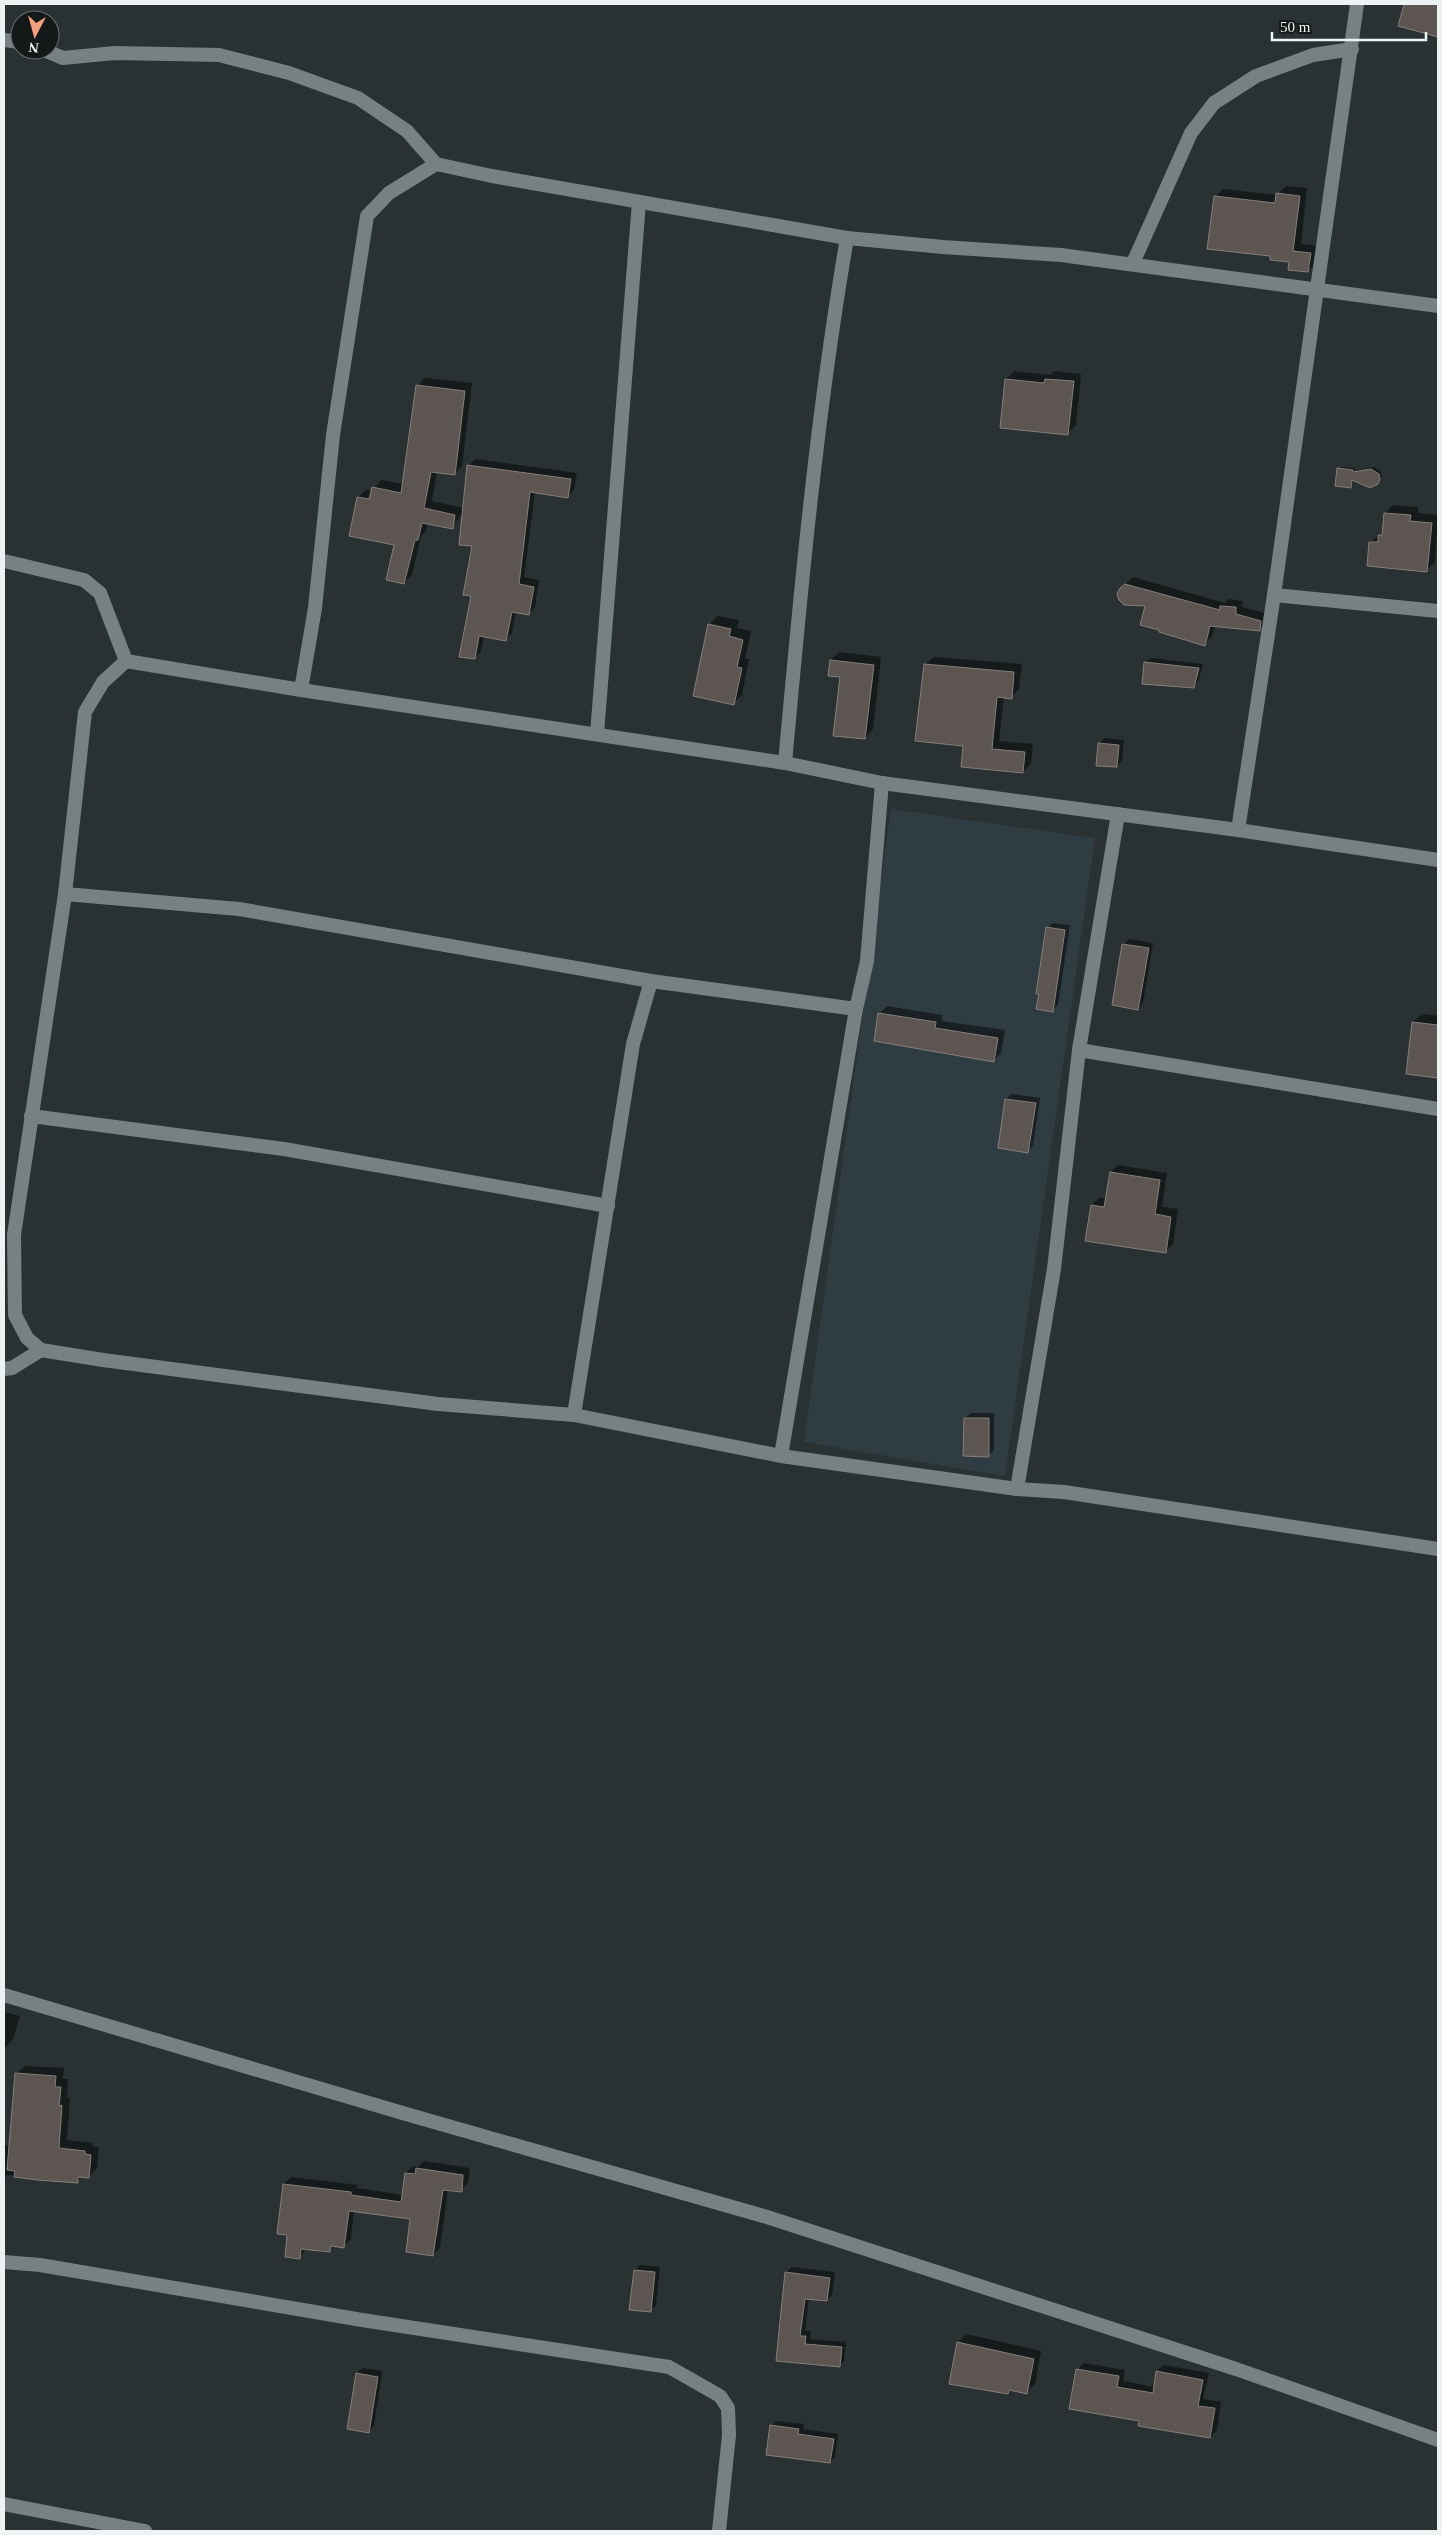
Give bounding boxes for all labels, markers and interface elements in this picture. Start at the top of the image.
north arrow [10,10,60,60]
scale bar [1272,10,1426,42]
text: 50 m [1280,19,1311,35]
text: N [28,39,40,55]

